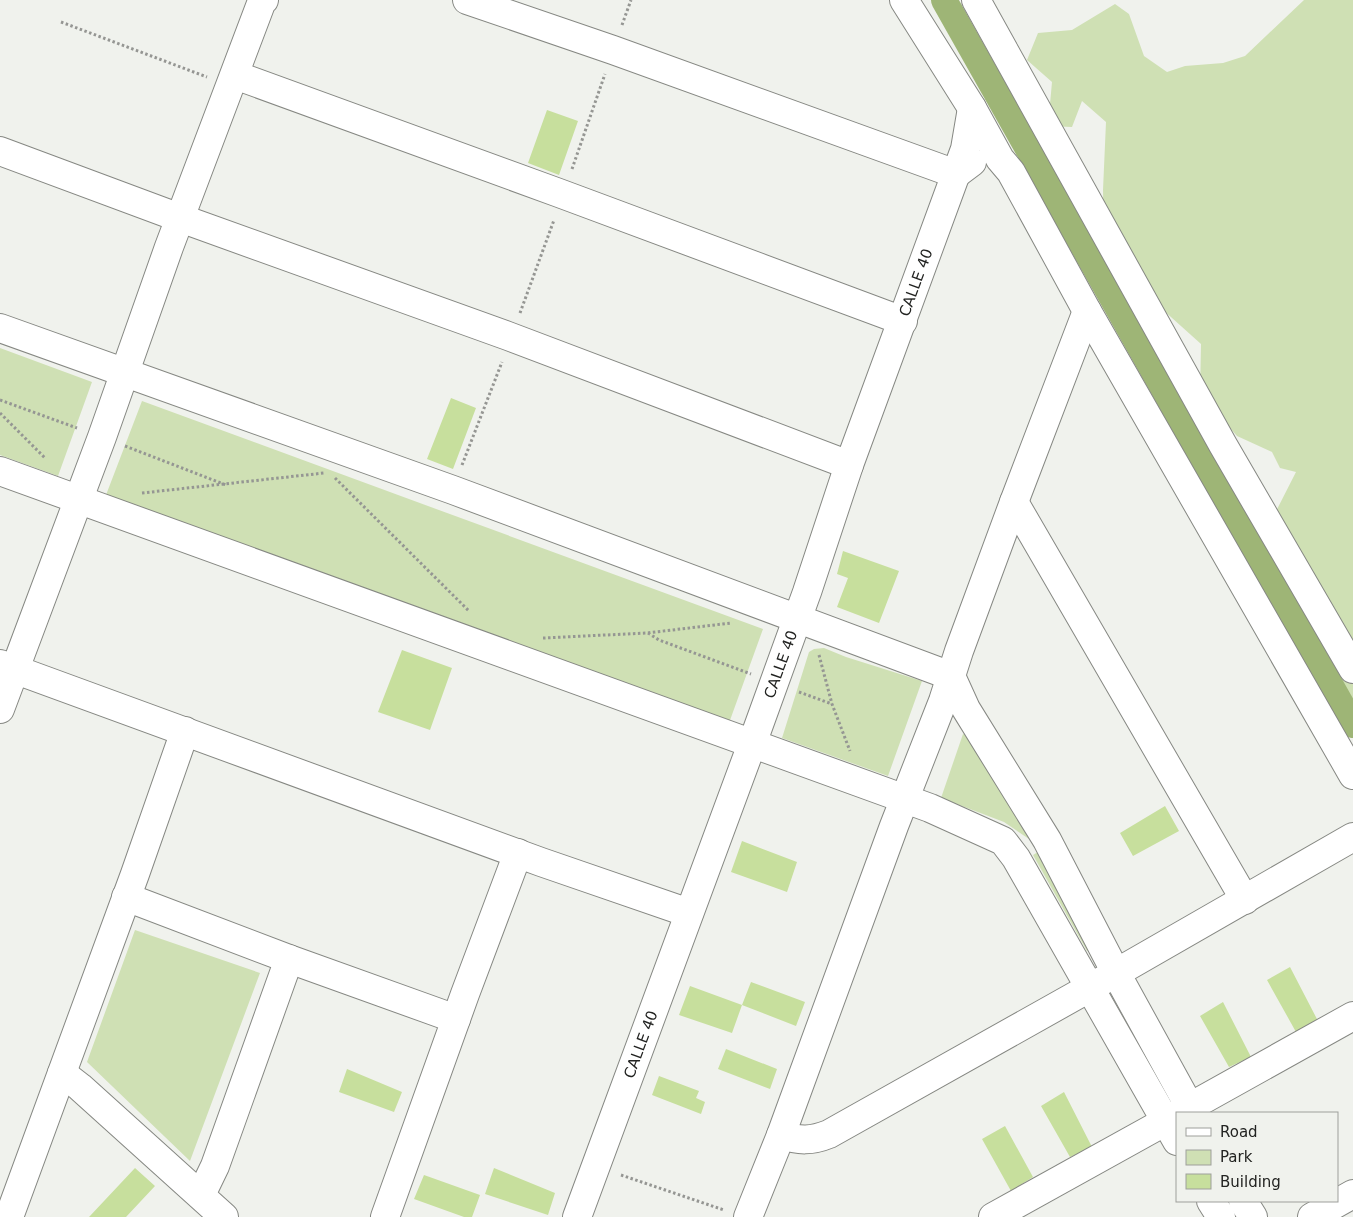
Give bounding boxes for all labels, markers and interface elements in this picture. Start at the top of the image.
street label: CALLE 40 [895,246,937,319]
street label: CALLE 40 [760,628,801,701]
street label: CALLE 40 [620,1008,662,1081]
legend [1176,1112,1338,1202]
text: Road [1220,1123,1258,1141]
text: Park [1220,1148,1253,1166]
text: Building [1220,1173,1281,1191]

